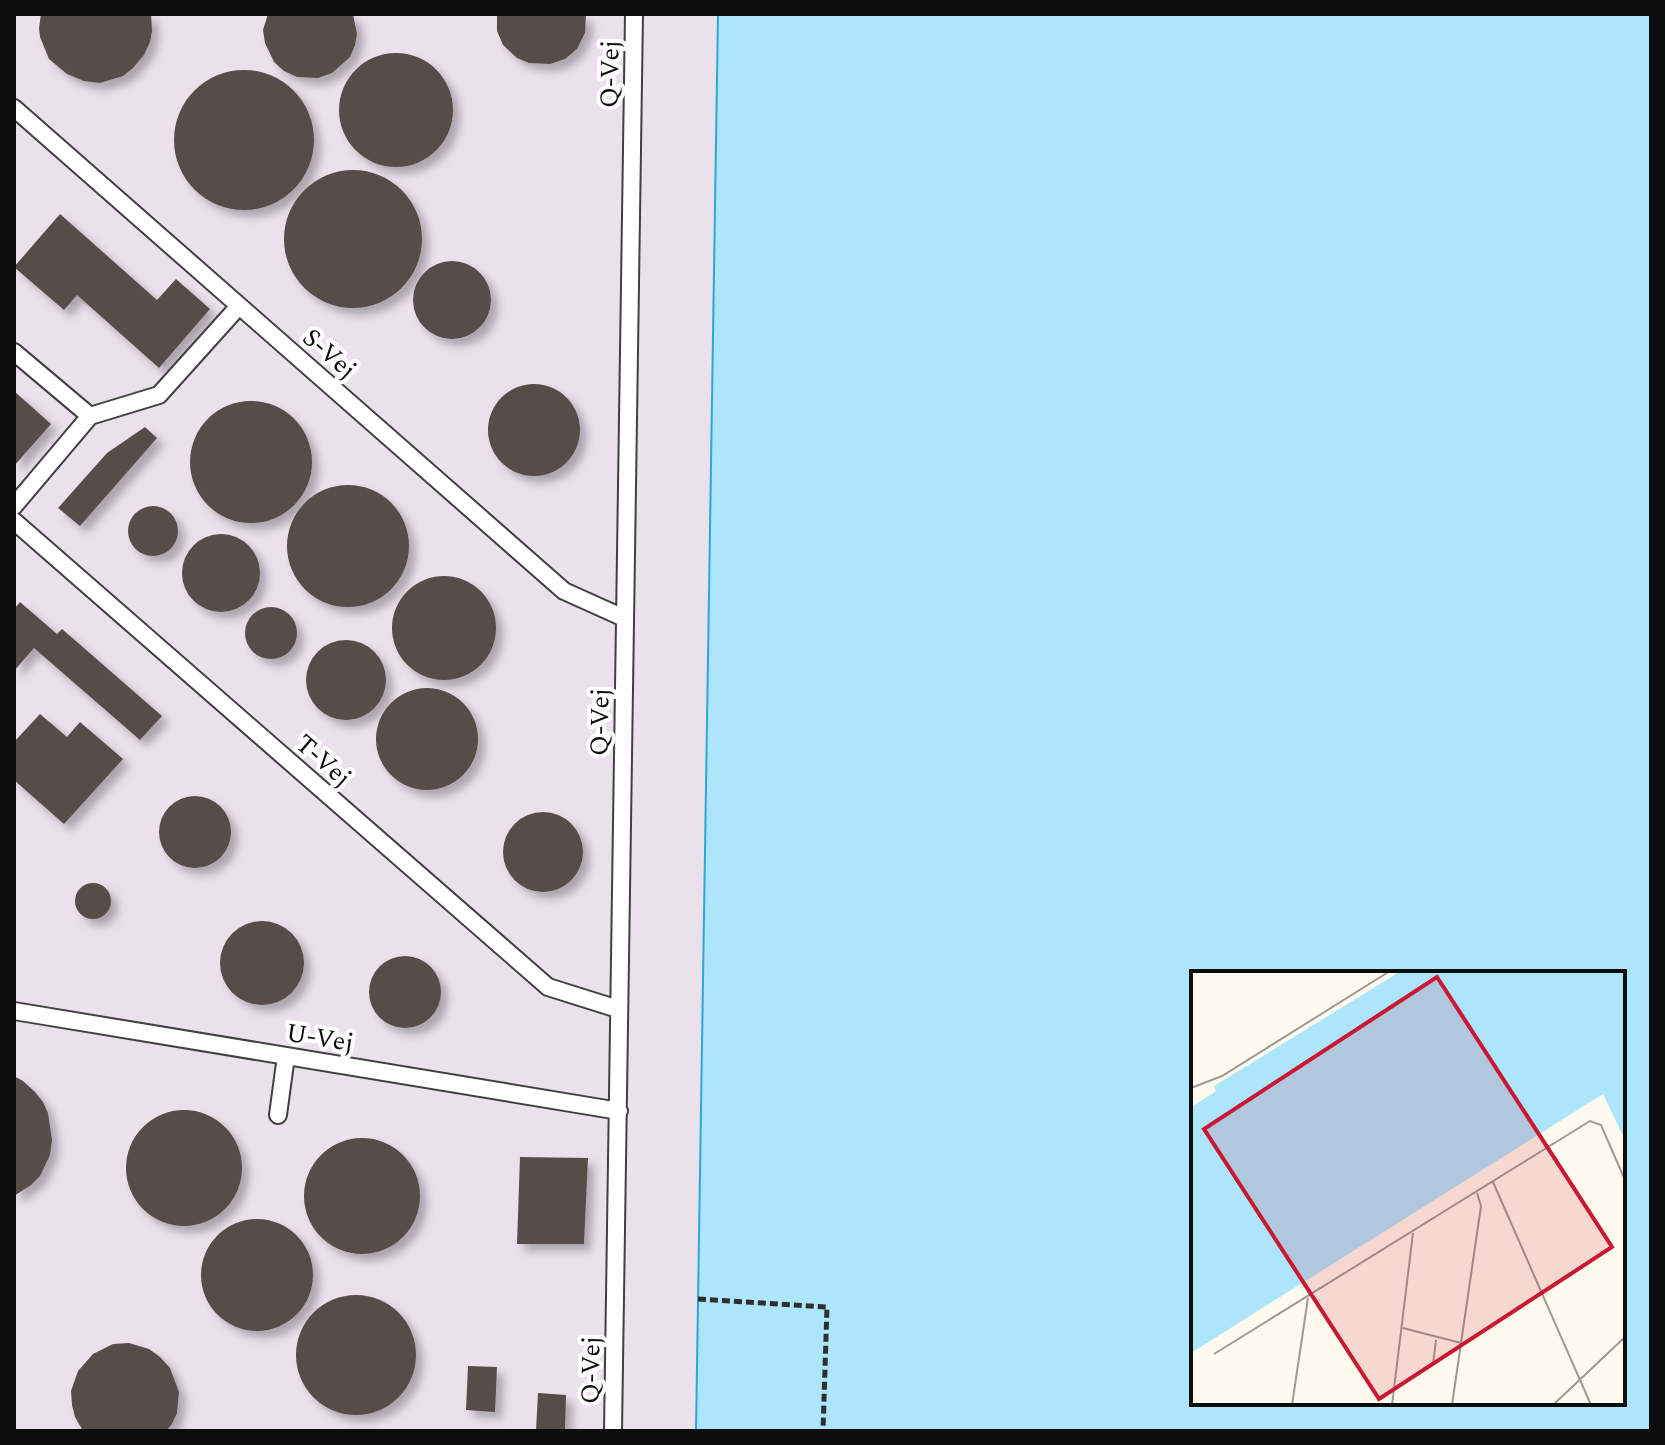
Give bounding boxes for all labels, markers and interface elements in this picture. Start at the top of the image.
street label: Q-Vej [589,39,631,109]
street label: S-Vej [293,319,366,389]
street label: Q-Vej [579,687,621,757]
street label: T-Vej [286,725,361,797]
inset map [1191,971,1625,1405]
street label: U-Vej [283,1013,357,1063]
street label: Q-Vej [570,1335,612,1405]

